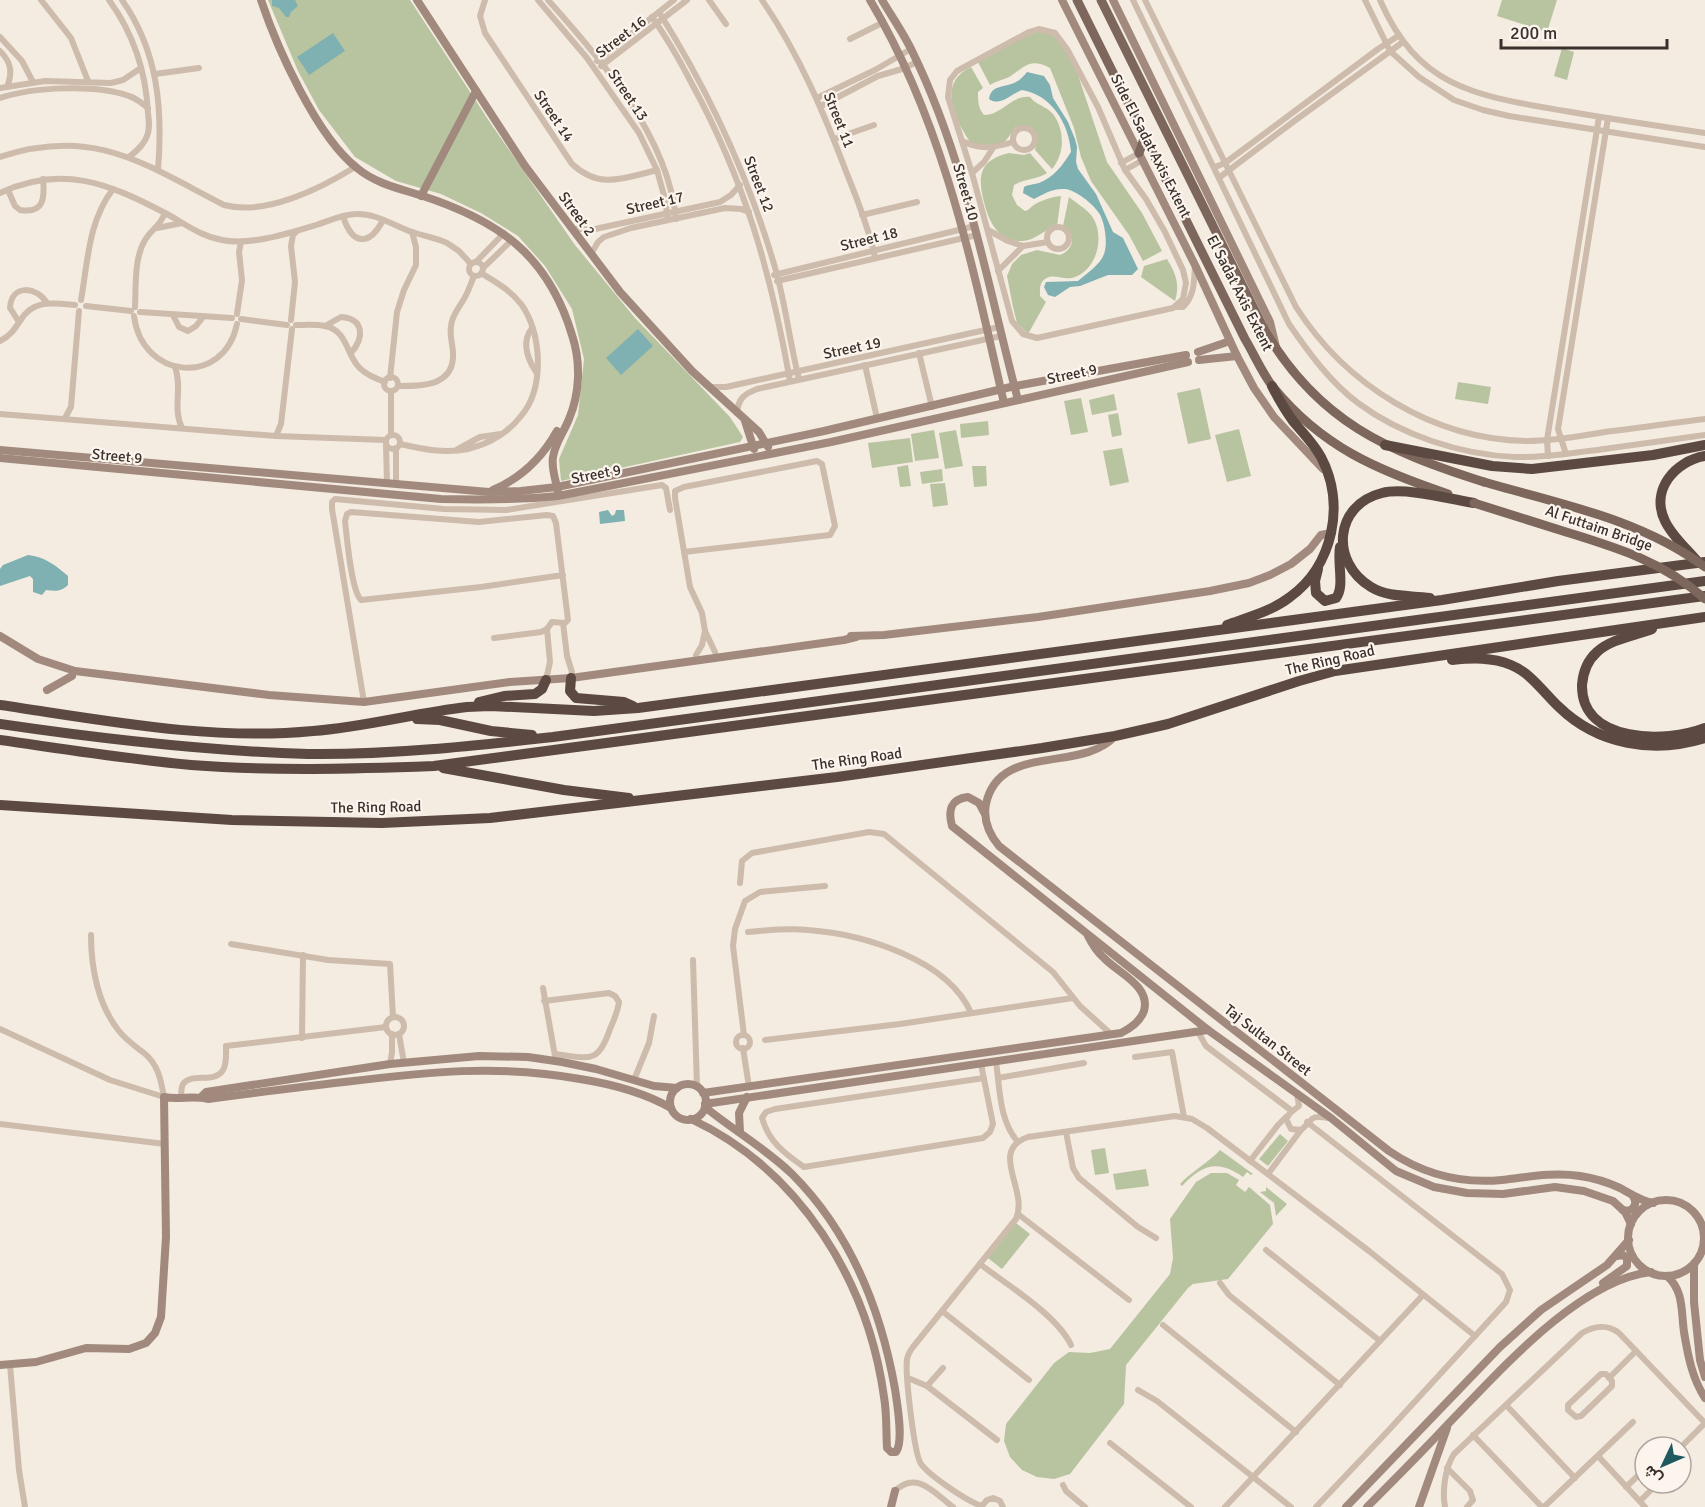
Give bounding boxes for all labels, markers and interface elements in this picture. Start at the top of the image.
street label: Street 16 [592,12,650,62]
scale bar [1501,12,1668,50]
text: 200 m [1510,22,1557,44]
street label: Street 13 [604,66,652,124]
street label: Side El Sadat Axis Extent [1107,71,1195,221]
street label: Street 14 [530,87,578,145]
street label: Street 11 [820,89,858,151]
street label: Street 12 [740,153,778,215]
street label: Street 10 [949,161,983,223]
street label: Street 2 [555,188,599,240]
street label: Street 17 [624,188,686,218]
street label: Street 18 [838,223,900,255]
street label: El Sadat Axis Extent [1203,232,1277,354]
street label: Street 19 [821,333,883,363]
street label: Street 9 [1045,360,1099,388]
street label: Street 9 [91,445,143,467]
street label: Street 9 [570,460,622,488]
street label: Al Futtaim Bridge [1543,501,1655,555]
street label: The Ring Road [1284,641,1376,679]
street label: The Ring Road [811,744,903,774]
street label: The Ring Road [330,797,422,817]
street label: Taj Sultan Street [1221,1000,1315,1080]
north arrow [1633,1435,1693,1495]
text: ش [1639,1461,1667,1489]

